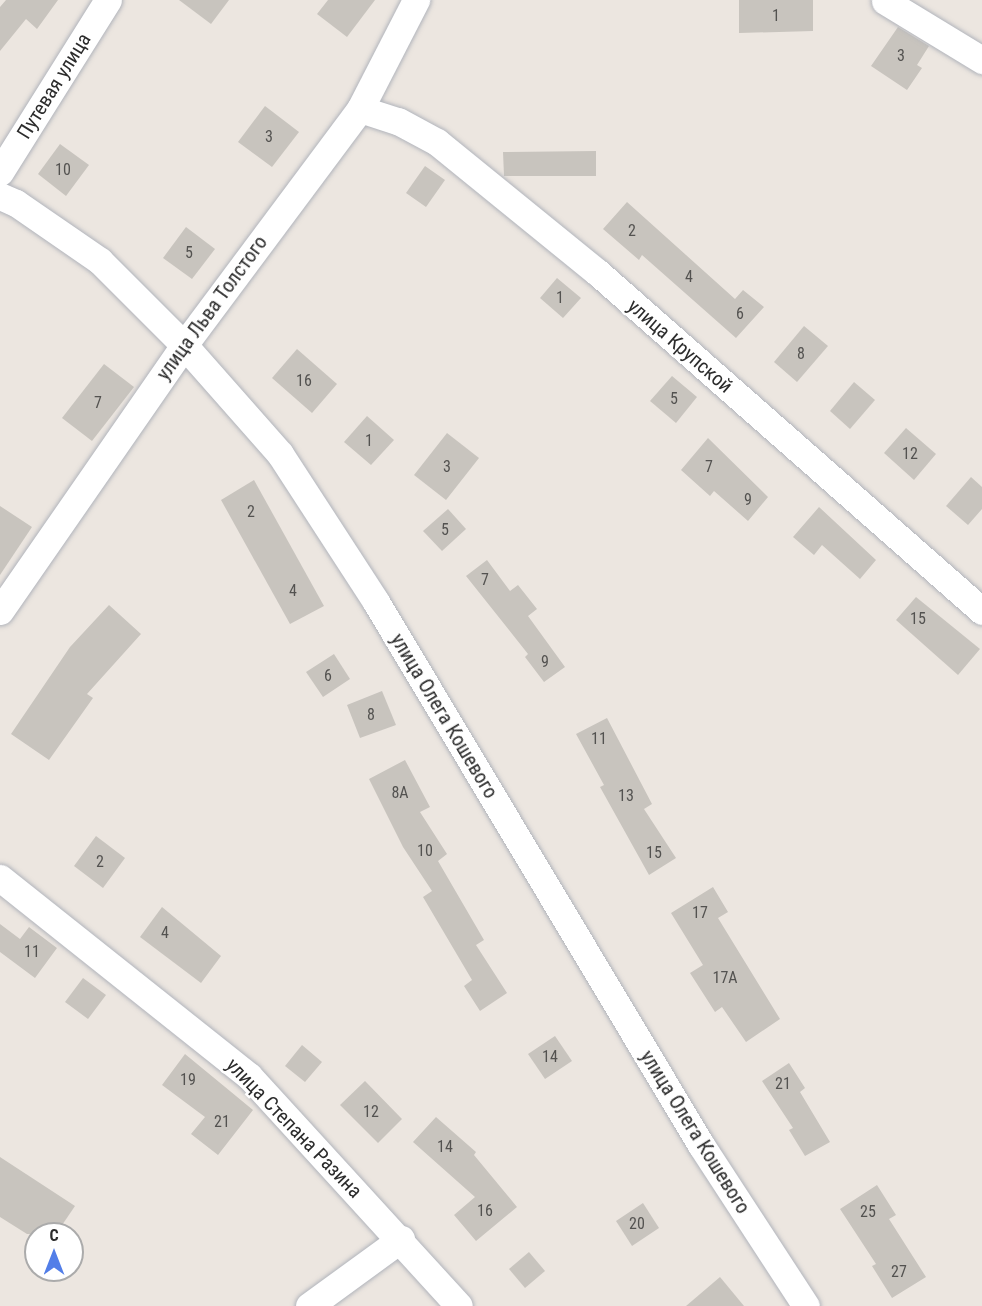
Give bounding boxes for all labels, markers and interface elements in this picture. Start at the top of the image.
house number: 1 [772,6,780,26]
street label: Путевая улица [12,29,96,143]
house number: 3 [897,46,905,66]
house number: 3 [265,127,273,147]
house number: 10 [55,160,71,180]
house number: 2 [628,221,636,241]
street label: улица Льва Толстого [151,231,273,385]
house number: 5 [185,243,193,263]
house number: 4 [685,267,693,287]
house number: 1 [556,288,564,308]
street label: улица Крупской [623,294,737,398]
house number: 6 [736,304,744,324]
house number: 8 [797,344,805,364]
house number: 16 [296,371,312,391]
house number: 5 [670,389,678,409]
house number: 7 [94,393,102,413]
house number: 1 [365,431,373,451]
house number: 12 [902,444,918,464]
house number: 3 [443,457,451,477]
house number: 7 [705,457,713,477]
house number: 9 [744,490,752,510]
house number: 2 [247,502,255,522]
house number: 5 [441,520,449,540]
house number: 7 [481,570,489,590]
house number: 4 [289,581,297,601]
house number: 15 [910,609,926,629]
street label: улица Олега Кошевого [385,629,503,803]
house number: 9 [541,652,549,672]
house number: 6 [324,666,332,686]
house number: 8 [367,705,375,725]
house number: 11 [591,729,607,749]
house number: 8А [391,783,409,803]
house number: 13 [618,786,634,806]
house number: 10 [417,841,433,861]
house number: 15 [646,843,662,863]
house number: 2 [96,852,104,872]
house number: 17 [692,903,708,923]
house number: 4 [161,923,169,943]
house number: 11 [24,942,40,962]
house number: 17А [712,968,738,988]
street label: улица Олега Кошевого [635,1046,755,1218]
house number: 14 [542,1047,558,1067]
street label: улица Степана Разина [221,1053,367,1203]
house number: 19 [180,1070,196,1090]
house number: 21 [775,1074,791,1094]
house number: 12 [363,1102,379,1122]
house number: 21 [214,1112,230,1132]
house number: 14 [437,1137,453,1157]
house number: 16 [477,1201,493,1221]
house number: 25 [860,1202,876,1222]
house number: 20 [629,1214,645,1234]
north arrow [24,1222,84,1282]
text: С [49,1226,59,1245]
house number: 27 [891,1262,907,1282]

